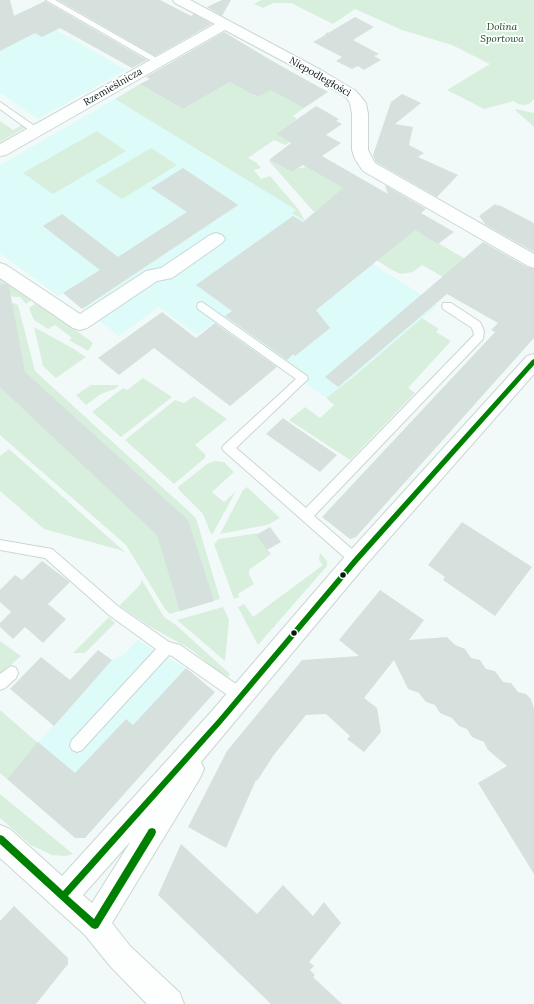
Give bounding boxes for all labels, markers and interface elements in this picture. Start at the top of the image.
park label: Dolina Sportowa [480,21,524,44]
street label: Niepodległości [287,55,353,99]
street label: Rzemieślnicza [82,65,144,109]
unlabelled marker [338,570,348,580]
unlabelled marker [289,628,299,638]

